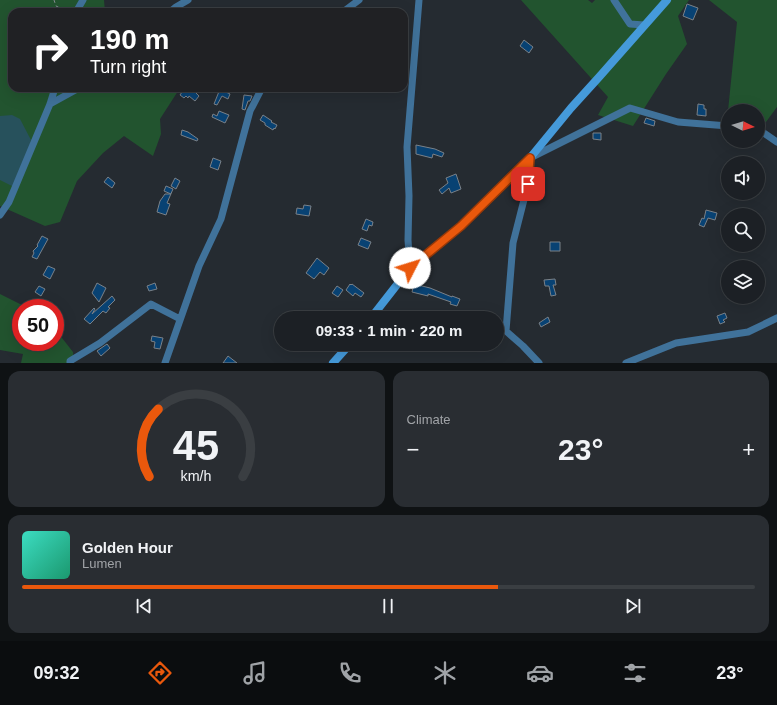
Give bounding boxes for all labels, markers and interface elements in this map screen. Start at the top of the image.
icon: right [24,24,76,76]
text: 190 m [90,24,169,55]
text: Turn right [90,57,166,77]
north arrow [721,104,765,148]
map controls [721,104,765,304]
button: sound [721,156,765,200]
pin [511,167,545,201]
icon: arrive [517,173,539,195]
button: search [721,208,765,252]
position arrow [389,247,431,289]
button: layers [721,260,765,304]
speed limit sign: 50 [12,299,64,351]
text: 09:33 · 1 min · 220 m [316,322,462,339]
text: Climate [407,412,451,427]
text: 45 [173,422,219,469]
text: 23° [558,433,603,466]
text: − [407,437,419,462]
text: + [742,437,755,462]
text: km/h [181,468,212,484]
text: Golden Hour [82,539,173,556]
text: Lumen [82,556,122,571]
icon: previous [133,595,155,617]
icon: pause [377,595,399,617]
icon: next [622,595,644,617]
icon: directions [146,659,174,687]
icon: music [241,659,269,687]
icon: phone [336,659,364,687]
icon: climate [431,659,459,687]
icon: car [526,659,554,687]
icon: filters [621,659,649,687]
text: 09:32 [33,663,80,683]
text: 23° [716,663,743,683]

